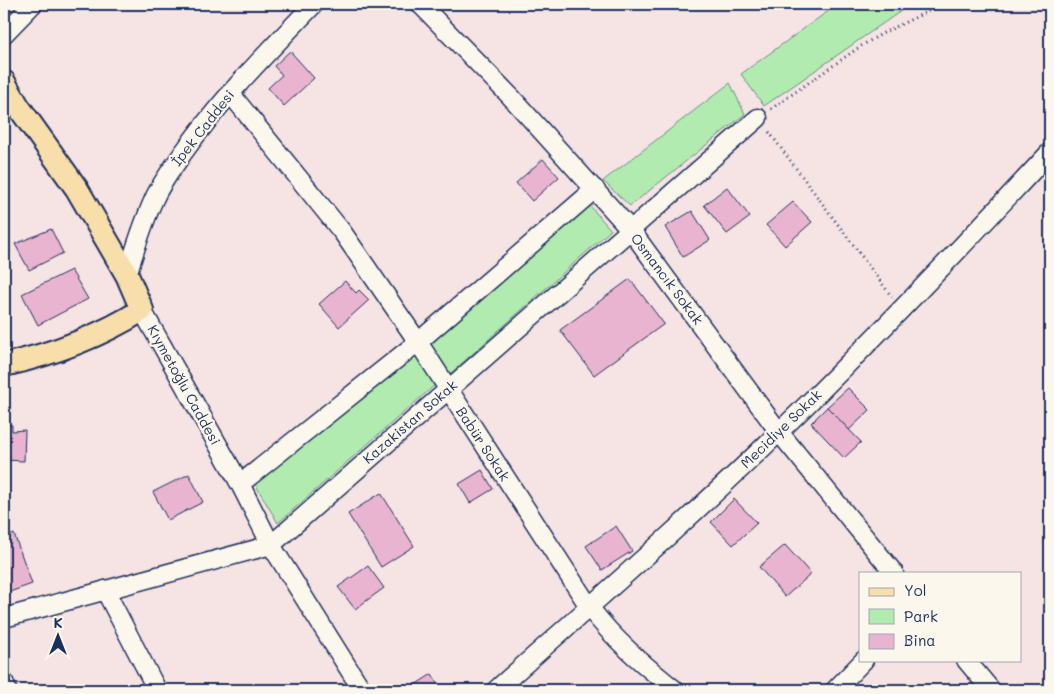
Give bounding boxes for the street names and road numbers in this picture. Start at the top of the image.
street label: İpek Caddesi [167,86,238,170]
street label: Osmancık Sokak [627,229,708,328]
street label: Kıymetoğlu Caddesi [144,321,225,448]
street label: Kazakistan Sokak [358,375,461,468]
street label: Mecidiye Sokak [736,385,825,472]
street label: Babür Sokak [452,403,515,485]

